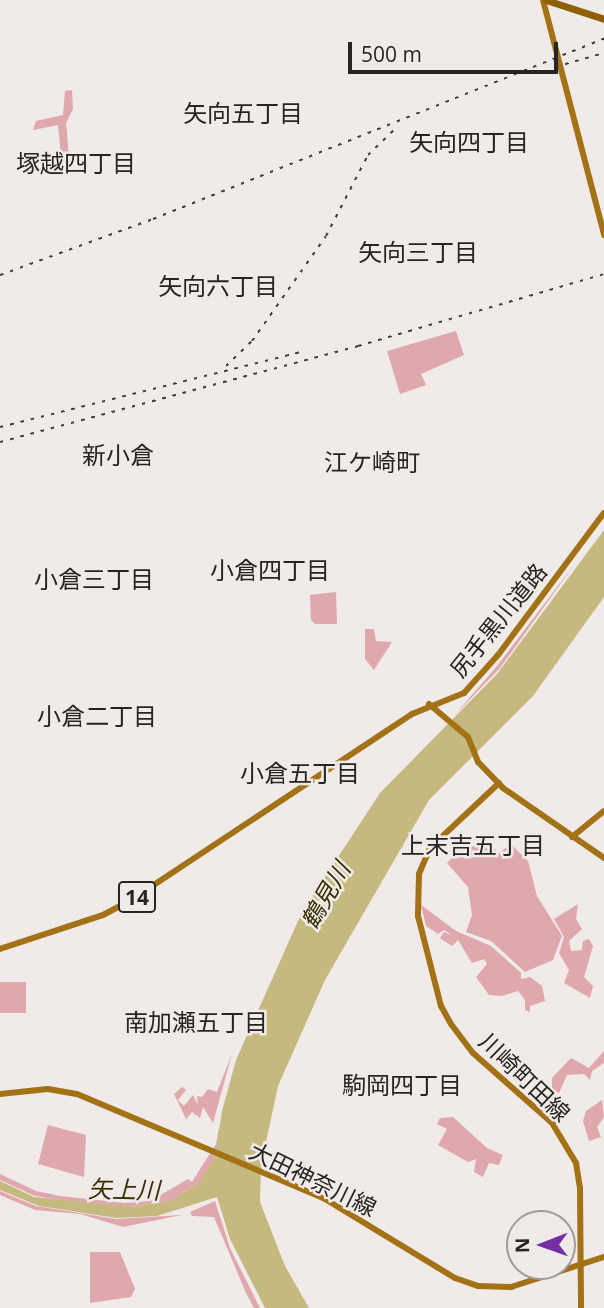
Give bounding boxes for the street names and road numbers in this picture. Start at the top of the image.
street label: 尻手黒川道路 [444,558,552,682]
road number: 14 [118,880,156,914]
street label: 川崎町田線 [474,1027,576,1127]
street label: 大田神奈川線 [245,1136,381,1222]

